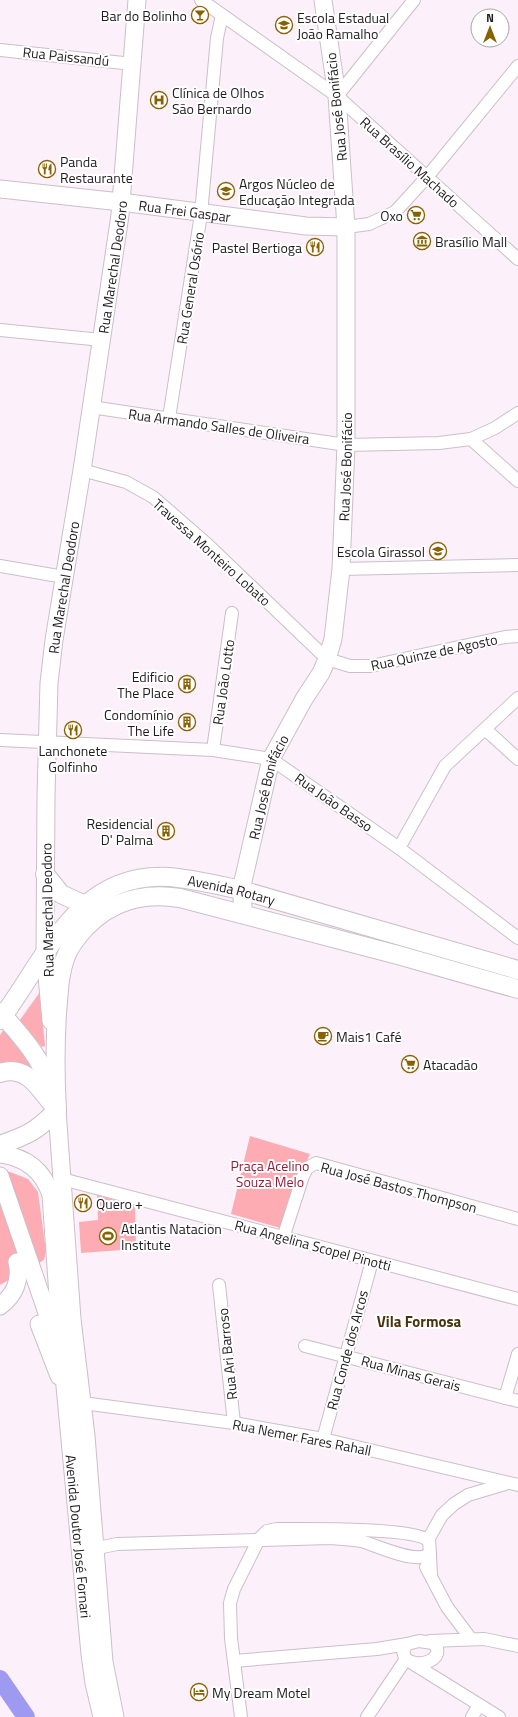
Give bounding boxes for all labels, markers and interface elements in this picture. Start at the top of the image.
place label: Bar do Bolinho [101,5,187,26]
bar icon: Bar do Bolinho [190,5,210,25]
place label: Escola Estadual João Ramalho [297,7,389,44]
north arrow [470,8,510,48]
text: N [486,10,494,26]
school or university icon: Escola Estadual João Ramalho [274,15,294,35]
street label: Rua Paissandú [22,41,110,71]
street label: Rua José Bonifácio [320,52,352,162]
place label: Clínica de Olhos São Bernardo [172,82,264,119]
hospital icon: Clínica de Olhos São Bernardo [149,90,169,110]
street label: Rua Brasílio Machado [356,112,464,212]
place label: Panda Restaurante [60,151,133,188]
restaurant icon: Panda Restaurante [37,159,57,179]
place label: Argos Núcleo de Educação Integrada [239,173,355,210]
school or university icon: Argos Núcleo de Educação Integrada [216,181,236,201]
street label: Rua Frei Gaspar [137,194,232,227]
street label: Rua Marechal Deodoro [92,200,132,335]
place label: Oxo [380,205,403,226]
supermarket icon: Oxo [406,205,426,225]
street label: Rua General Osório [171,231,209,345]
museum icon: Brasílio Mall [412,231,432,251]
place label: Brasílio Mall [435,231,507,252]
place label: Pastel Bertioga [212,237,302,258]
restaurant icon: Pastel Bertioga [305,237,325,257]
street label: Rua Armando Salles de Oliveira [127,403,311,449]
street label: Rua José Bonifácio [332,412,357,522]
street label: Travessa Monteiro Lobato [148,493,276,611]
street label: Rua Marechal Deodoro [42,519,84,655]
place label: Escola Girassol [337,541,425,562]
school or university icon: Escola Girassol [428,541,448,561]
street label: Rua Quinze de Agosto [369,628,499,676]
street label: Rua João Lotto [207,638,239,726]
place label: Edificio The Place [117,666,174,703]
building icon: Edificio The Place [177,674,197,694]
place label: Condomínio The Life [104,704,174,741]
building icon: Condomínio The Life [177,712,197,732]
restaurant icon: Lanchonete Golfinho [63,720,83,740]
street label: Rua José Bonifácio [242,730,293,841]
place label: Lanchonete Golfinho [39,740,107,777]
street label: Rua João Basso [291,767,377,837]
place label: Residencial D' Palma [86,813,153,850]
building icon: Residencial D' Palma [156,821,176,841]
street label: Rua Marechal Deodoro [35,843,59,977]
street label: Avenida Rotary [186,869,278,910]
cafe icon: Mais1 Café [313,1026,333,1046]
place label: Mais1 Café [336,1026,401,1047]
supermarket icon: Atacadão [400,1054,420,1074]
place label: Atacadão [423,1054,478,1075]
park label: Praça Acelino Souza Melo [231,1155,309,1192]
street label: Rua José Bastos Thompson [319,1156,479,1218]
restaurant icon: Quero + [73,1193,93,1213]
place label: Quero + [96,1193,143,1214]
street label: Rua Angelina Scopel Pinotti [233,1214,393,1276]
place label: Atlantis Natacion Institute [121,1218,222,1255]
sports icon: Atlantis Natacion Institute [98,1226,118,1246]
street label: Rua Conde dos Arcos [321,1288,373,1412]
street label: Rua Ari Barroso [212,1307,242,1401]
district label: Vila Formosa [377,1310,462,1333]
street label: Rua Minas Gerais [359,1350,463,1396]
street label: Rua Nemer Fares Rahall [231,1413,373,1461]
street label: Avenida Doutor José Fornari [61,1454,97,1619]
hotel icon: My Dream Motel [189,1682,209,1702]
place label: My Dream Motel [212,1682,310,1703]

